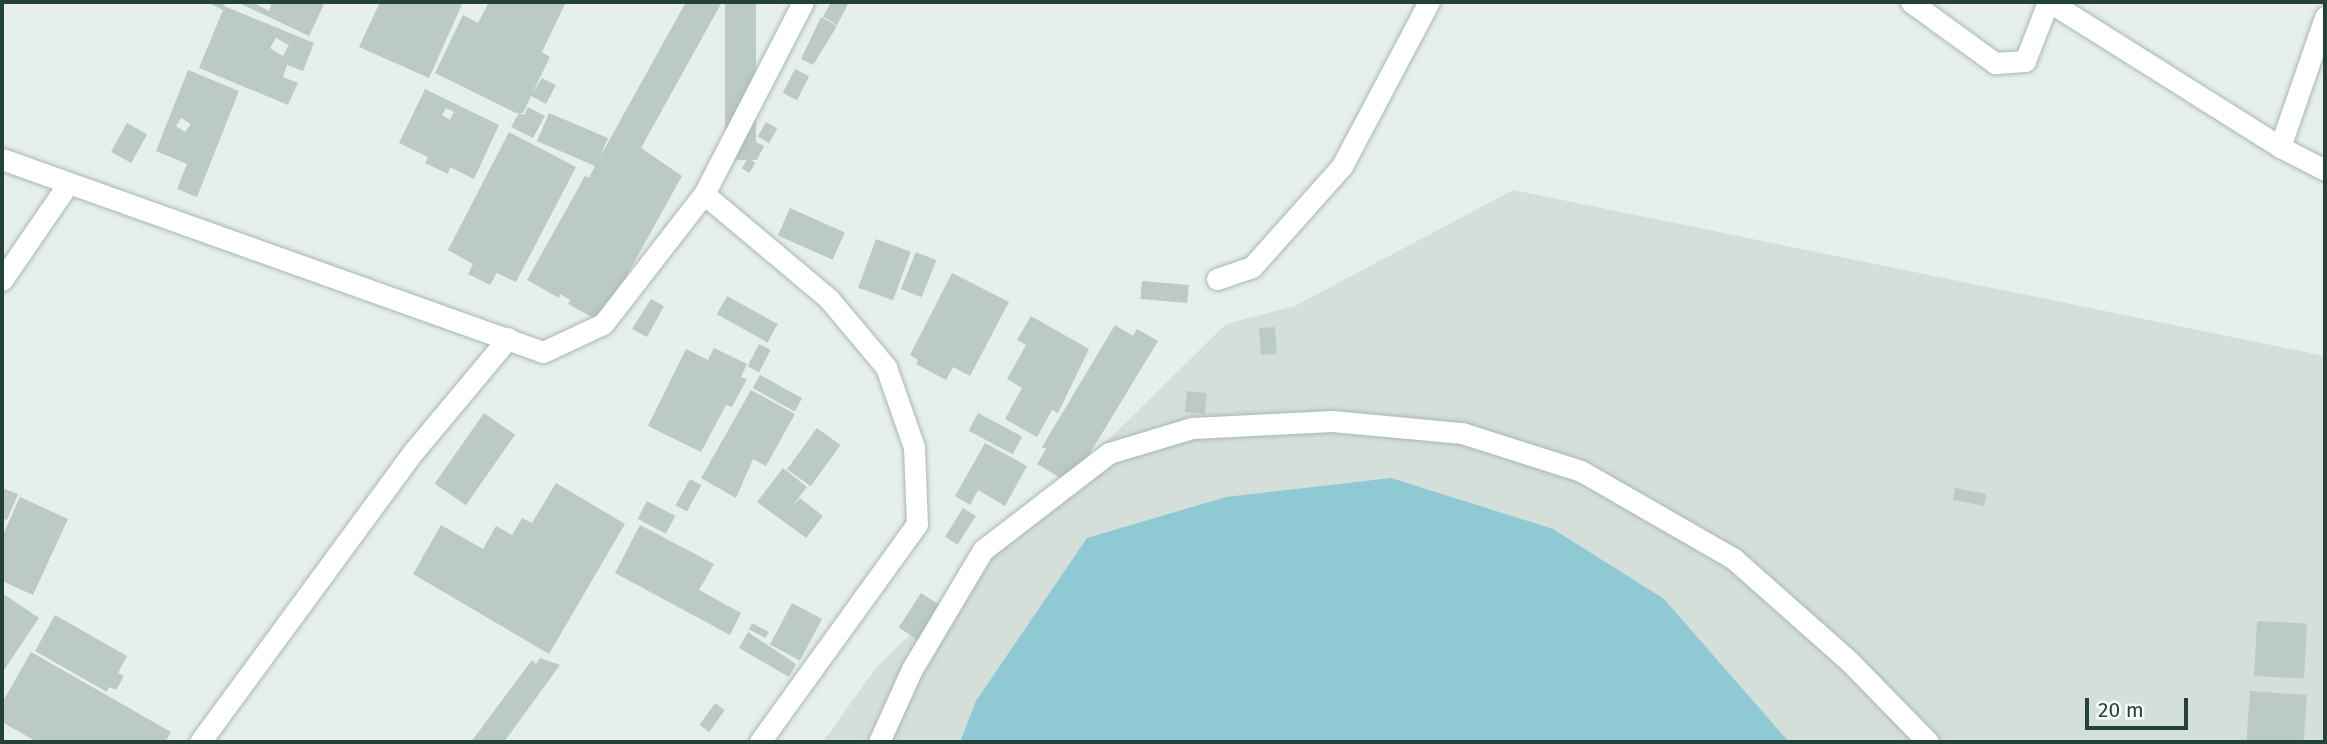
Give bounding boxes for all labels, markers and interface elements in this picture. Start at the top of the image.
scale bar [2089,684,2192,728]
text: 20 m [2098,697,2144,723]

